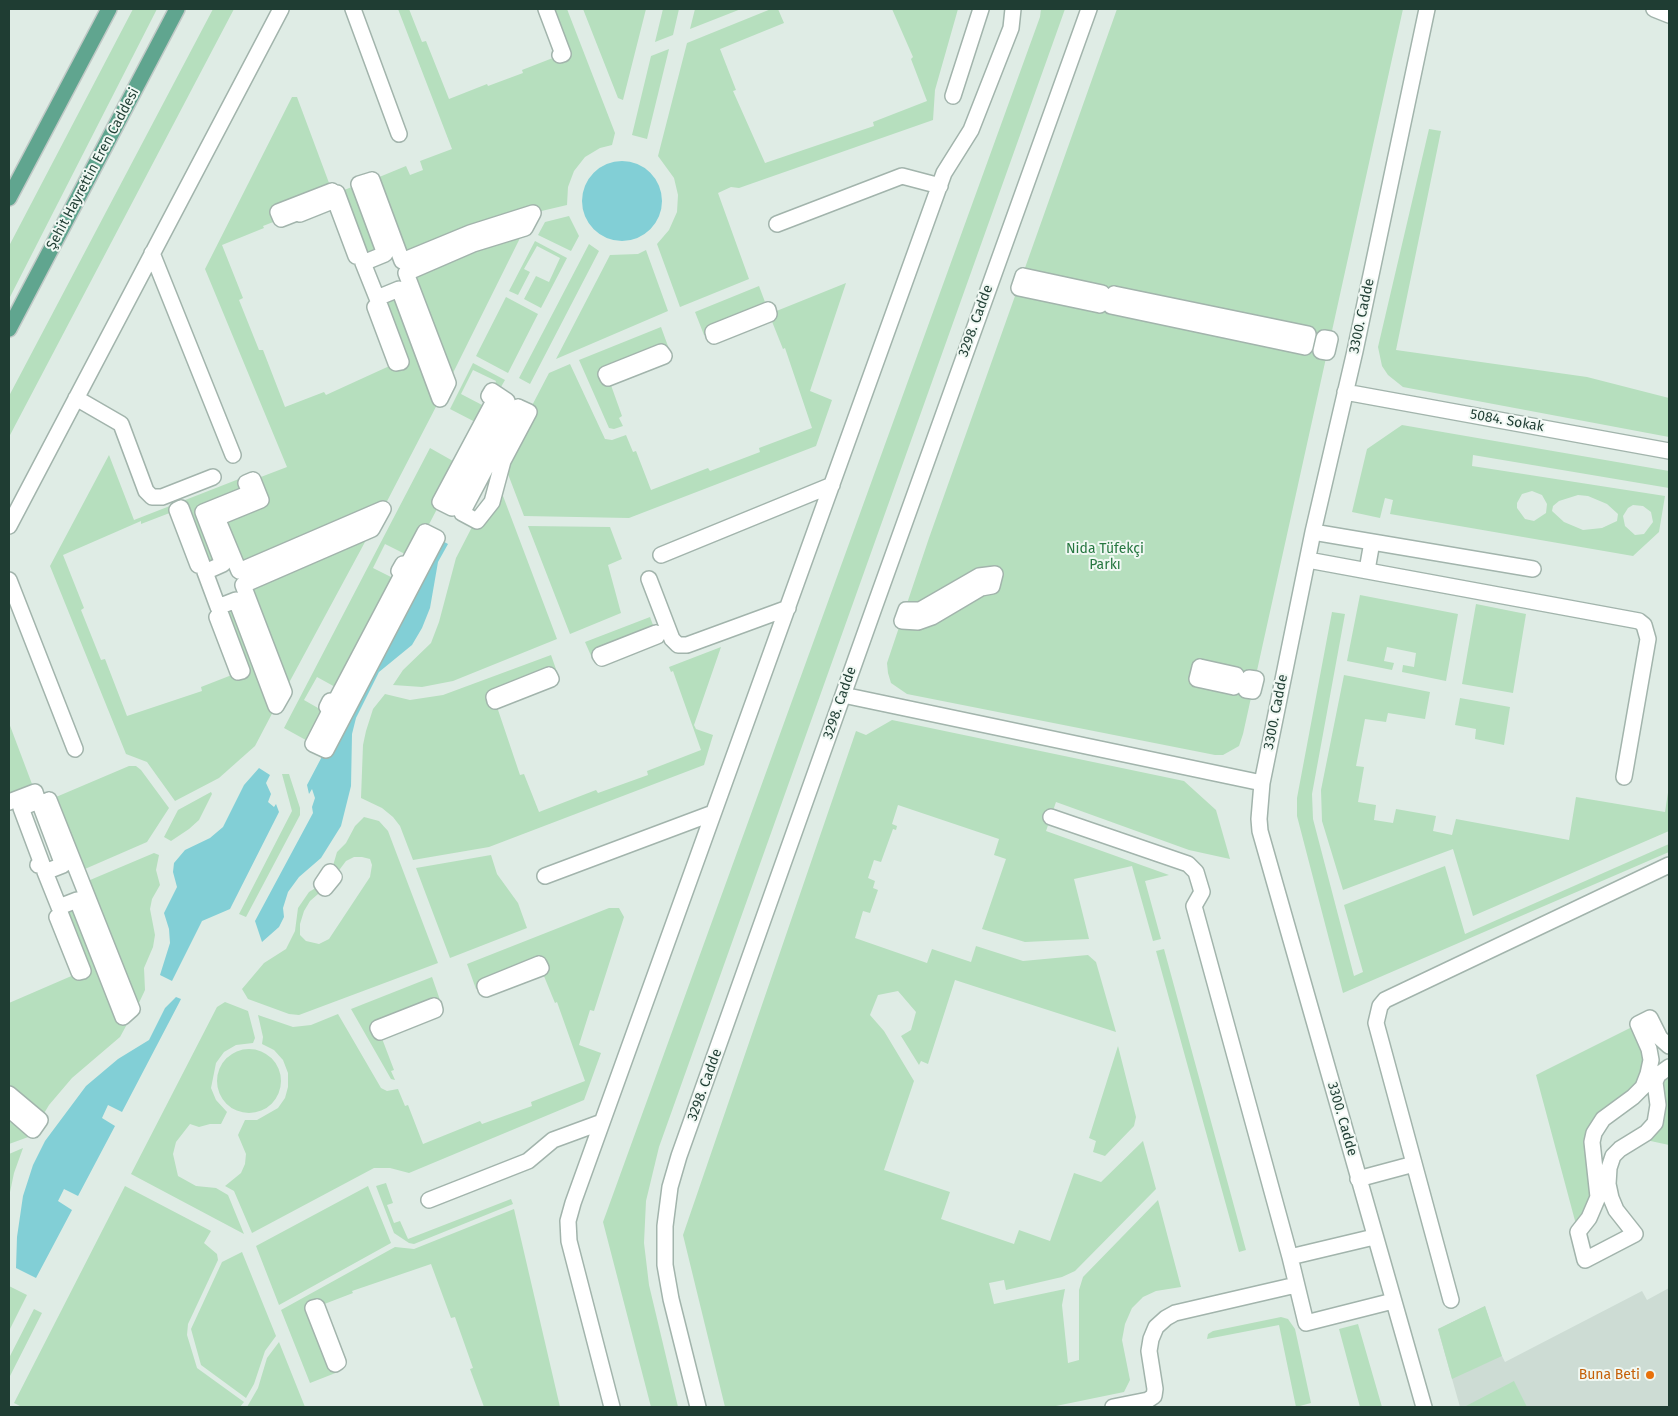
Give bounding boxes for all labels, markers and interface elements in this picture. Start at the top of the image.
street label: Şehit Hayrettin Eren Caddesi [43,85,143,253]
street label: 3300. Cadde [1346,277,1378,355]
street label: 3298. Cadde [955,283,997,359]
street label: 5084. Sokak [1469,406,1545,436]
park label: Nida Tüfekçi Parkı [1066,541,1144,574]
street label: 3298. Cadde [820,665,860,741]
street label: 3300. Cadde [1260,673,1292,751]
street label: 3298. Cadde [684,1047,726,1123]
street label: 3300. Cadde [1323,1080,1361,1158]
place label: Buna Beti [1579,1367,1640,1383]
marker: Buna Beti [1644,1369,1656,1381]

